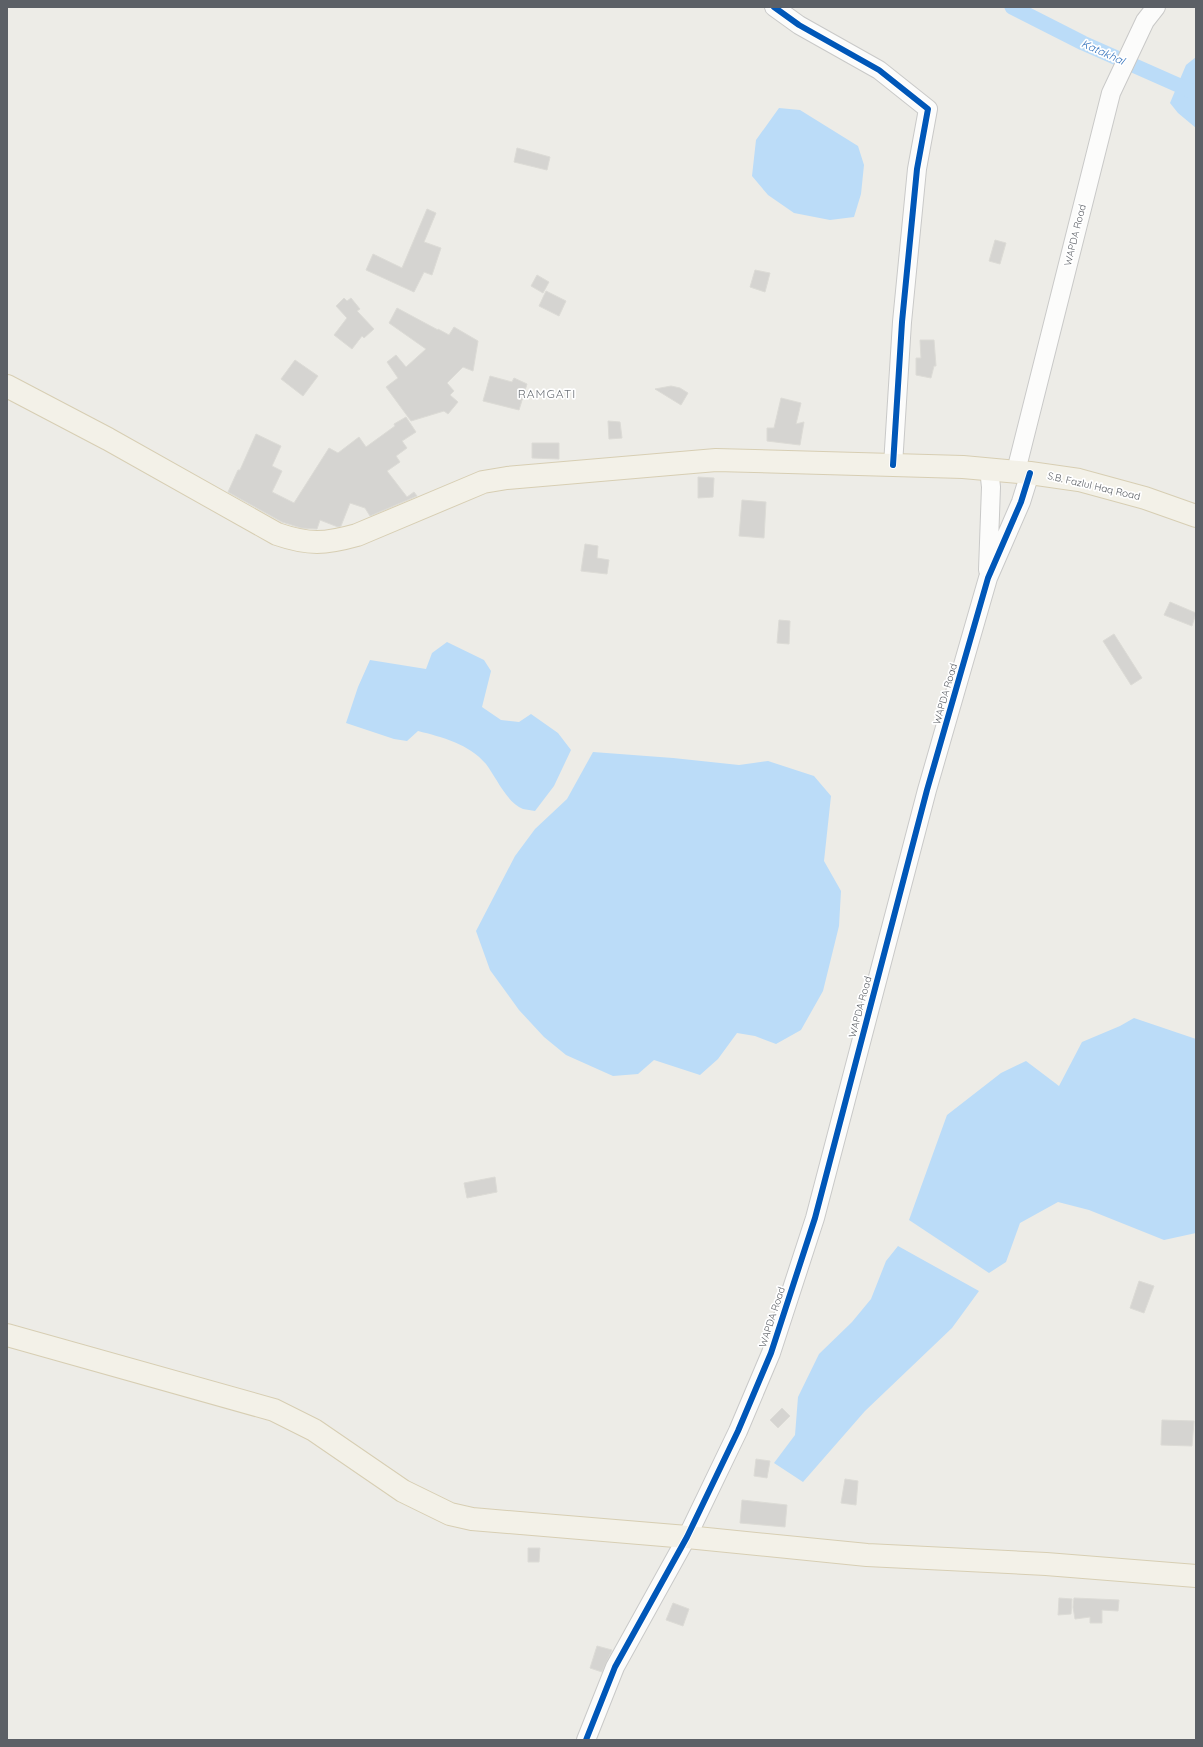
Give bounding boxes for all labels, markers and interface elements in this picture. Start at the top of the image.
water label: Katakhal [1079,36,1128,68]
street label: WAPDA Road [1061,203,1089,267]
district label: RAMGATI [518,386,576,401]
street label: S.B. Fazlul Haq Road [1046,469,1142,503]
street label: WAPDA Road [930,662,960,726]
street label: WAPDA Road [846,975,874,1039]
street label: WAPDA Road [756,1285,788,1349]

